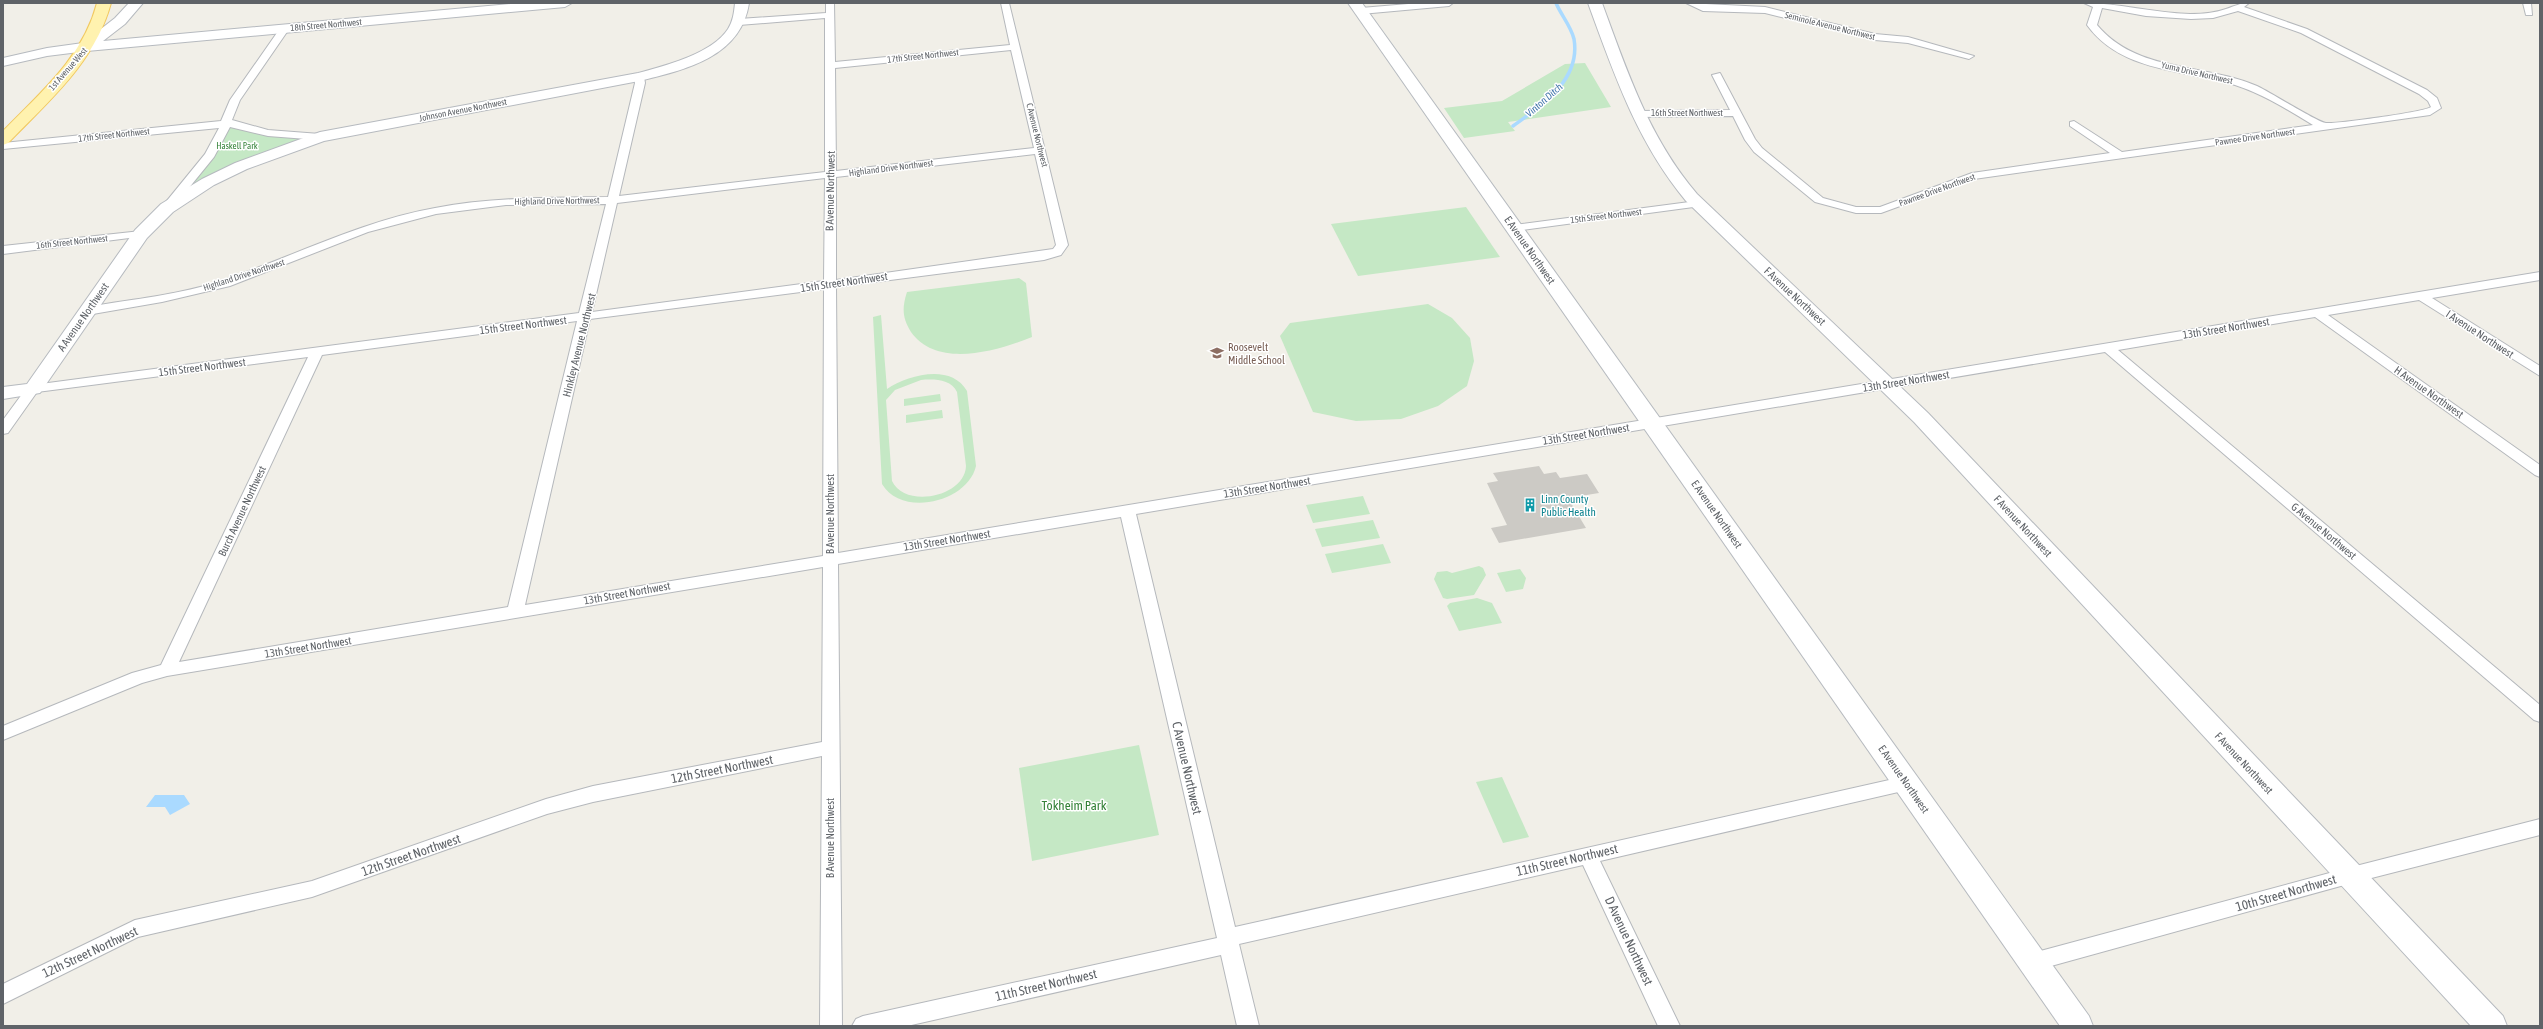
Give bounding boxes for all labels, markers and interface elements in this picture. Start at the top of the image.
street label: Seminole Avenue Northwest [1784,10,1877,42]
street label: 18th Street Northwest [290,17,363,33]
street label: 1st Avenue West [47,45,90,92]
street label: 17th Street Northwest [887,47,960,65]
street label: Yuma Drive Northwest [2160,60,2234,86]
water label: Vinton Ditch [1523,81,1565,119]
street label: Johnson Avenue Northwest [418,97,508,123]
street label: C Avenue Northwest [1024,102,1050,168]
street label: 16th Street Northwest [1651,108,1723,118]
street label: 17th Street Northwest [78,126,151,144]
street label: Pawnee Drive Northwest [2214,126,2296,148]
park label: Haskell Park [216,141,258,151]
street label: B Avenue Northwest [823,151,837,231]
street label: Highland Drive Northwest [848,158,934,178]
street label: Pawnee Drive Northwest [1898,171,1977,208]
street label: Highland Drive Northwest [514,195,600,207]
street label: 15th Street Northwest [1570,207,1643,225]
street label: E Avenue Northwest [1502,214,1558,286]
street label: 16th Street Northwest [36,233,109,251]
street label: Highland Drive Northwest [202,257,286,293]
street label: F Avenue Northwest [1762,264,1828,328]
street label: 15th Street Northwest [800,270,888,294]
street label: A Avenue Northwest [55,281,111,353]
street label: Hinkley Avenue Northwest [560,292,598,398]
street label: I Avenue Northwest [2444,308,2516,360]
street label: 15th Street Northwest [479,314,567,336]
street label: 13th Street Northwest [2182,315,2270,341]
place label: Roosevelt Middle School [1228,341,1285,366]
school or university icon: Roosevelt Middle School [1209,345,1225,361]
street label: 15th Street Northwest [158,356,246,378]
street label: H Avenue Northwest [2392,364,2466,420]
street label: 13th Street Northwest [1862,368,1950,394]
street label: 13th Street Northwest [1542,421,1630,447]
street label: Burch Avenue Northwest [216,464,268,558]
street label: B Avenue Northwest [824,474,836,554]
street label: 13th Street Northwest [1223,474,1311,500]
street label: E Avenue Northwest [1689,478,1745,550]
place label: Linn County Public Health [1541,493,1596,518]
street label: F Avenue Northwest [1991,493,2055,559]
building icon: Linn County Public Health [1522,497,1538,513]
street label: G Avenue Northwest [2289,500,2359,562]
street label: 13th Street Northwest [903,527,991,553]
street label: 13th Street Northwest [583,579,671,607]
street label: 13th Street Northwest [264,634,352,660]
street label: C Avenue Northwest [1169,720,1205,816]
street label: F Avenue Northwest [2212,730,2276,796]
street label: E Avenue Northwest [1876,743,1932,815]
street label: 12th Street Northwest [670,752,775,786]
street label: B Avenue Northwest [824,798,836,878]
park label: Tokheim Park [1042,798,1107,813]
street label: 12th Street Northwest [360,831,463,879]
street label: 11th Street Northwest [1515,841,1619,879]
street label: 10th Street Northwest [2234,871,2338,915]
street label: D Avenue Northwest [1602,894,1656,988]
street label: 12th Street Northwest [40,923,140,981]
street label: 11th Street Northwest [994,966,1098,1004]

